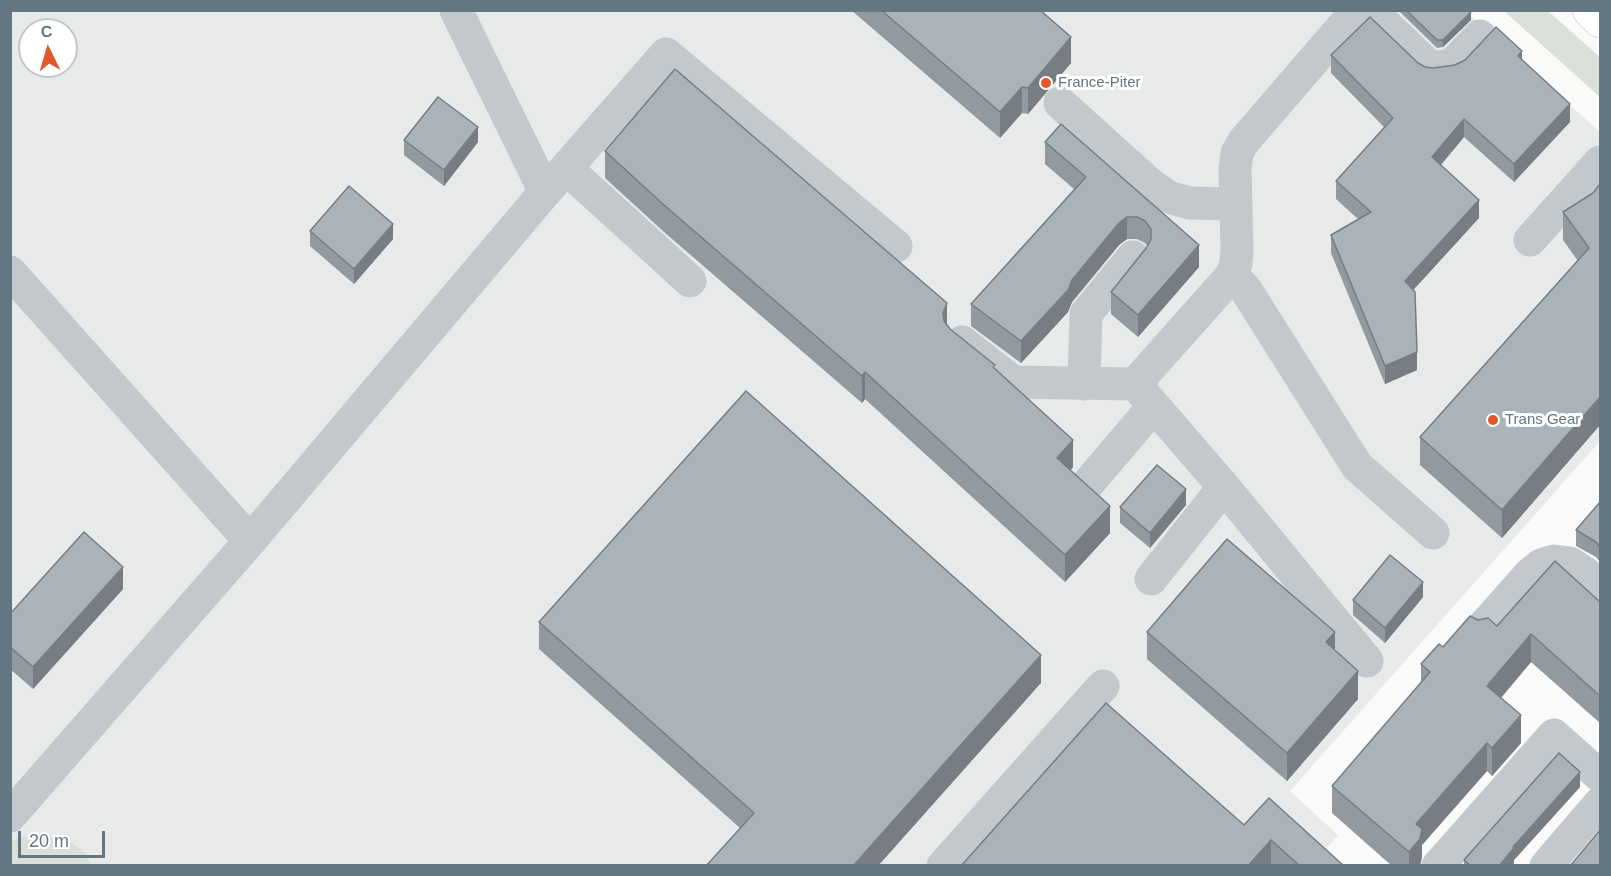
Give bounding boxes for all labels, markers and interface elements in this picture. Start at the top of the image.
north arrow [18,18,78,78]
text: С [40,23,53,41]
place label: France-Piter [1058,74,1141,92]
marker: France-Piter [1039,76,1053,90]
place label: Trans Gear [1505,411,1580,429]
marker: Trans Gear [1486,413,1500,427]
scale bar [21,819,108,857]
text: 20 m [29,831,69,851]

